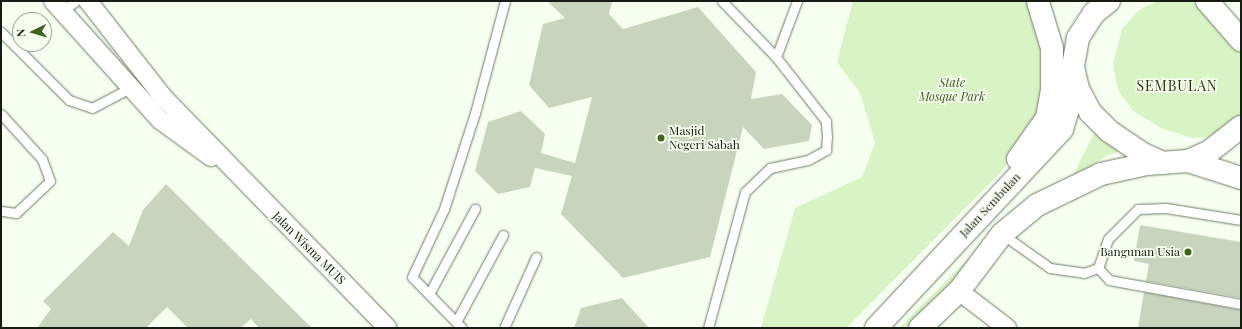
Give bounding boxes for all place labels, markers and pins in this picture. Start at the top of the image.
place label: Masjid Negeri Sabah [669,124,740,152]
marker: Masjid Negeri Sabah [656,133,666,143]
place label: Bangunan Usia [1100,245,1180,259]
marker: Bangunan Usia [1183,247,1193,257]

